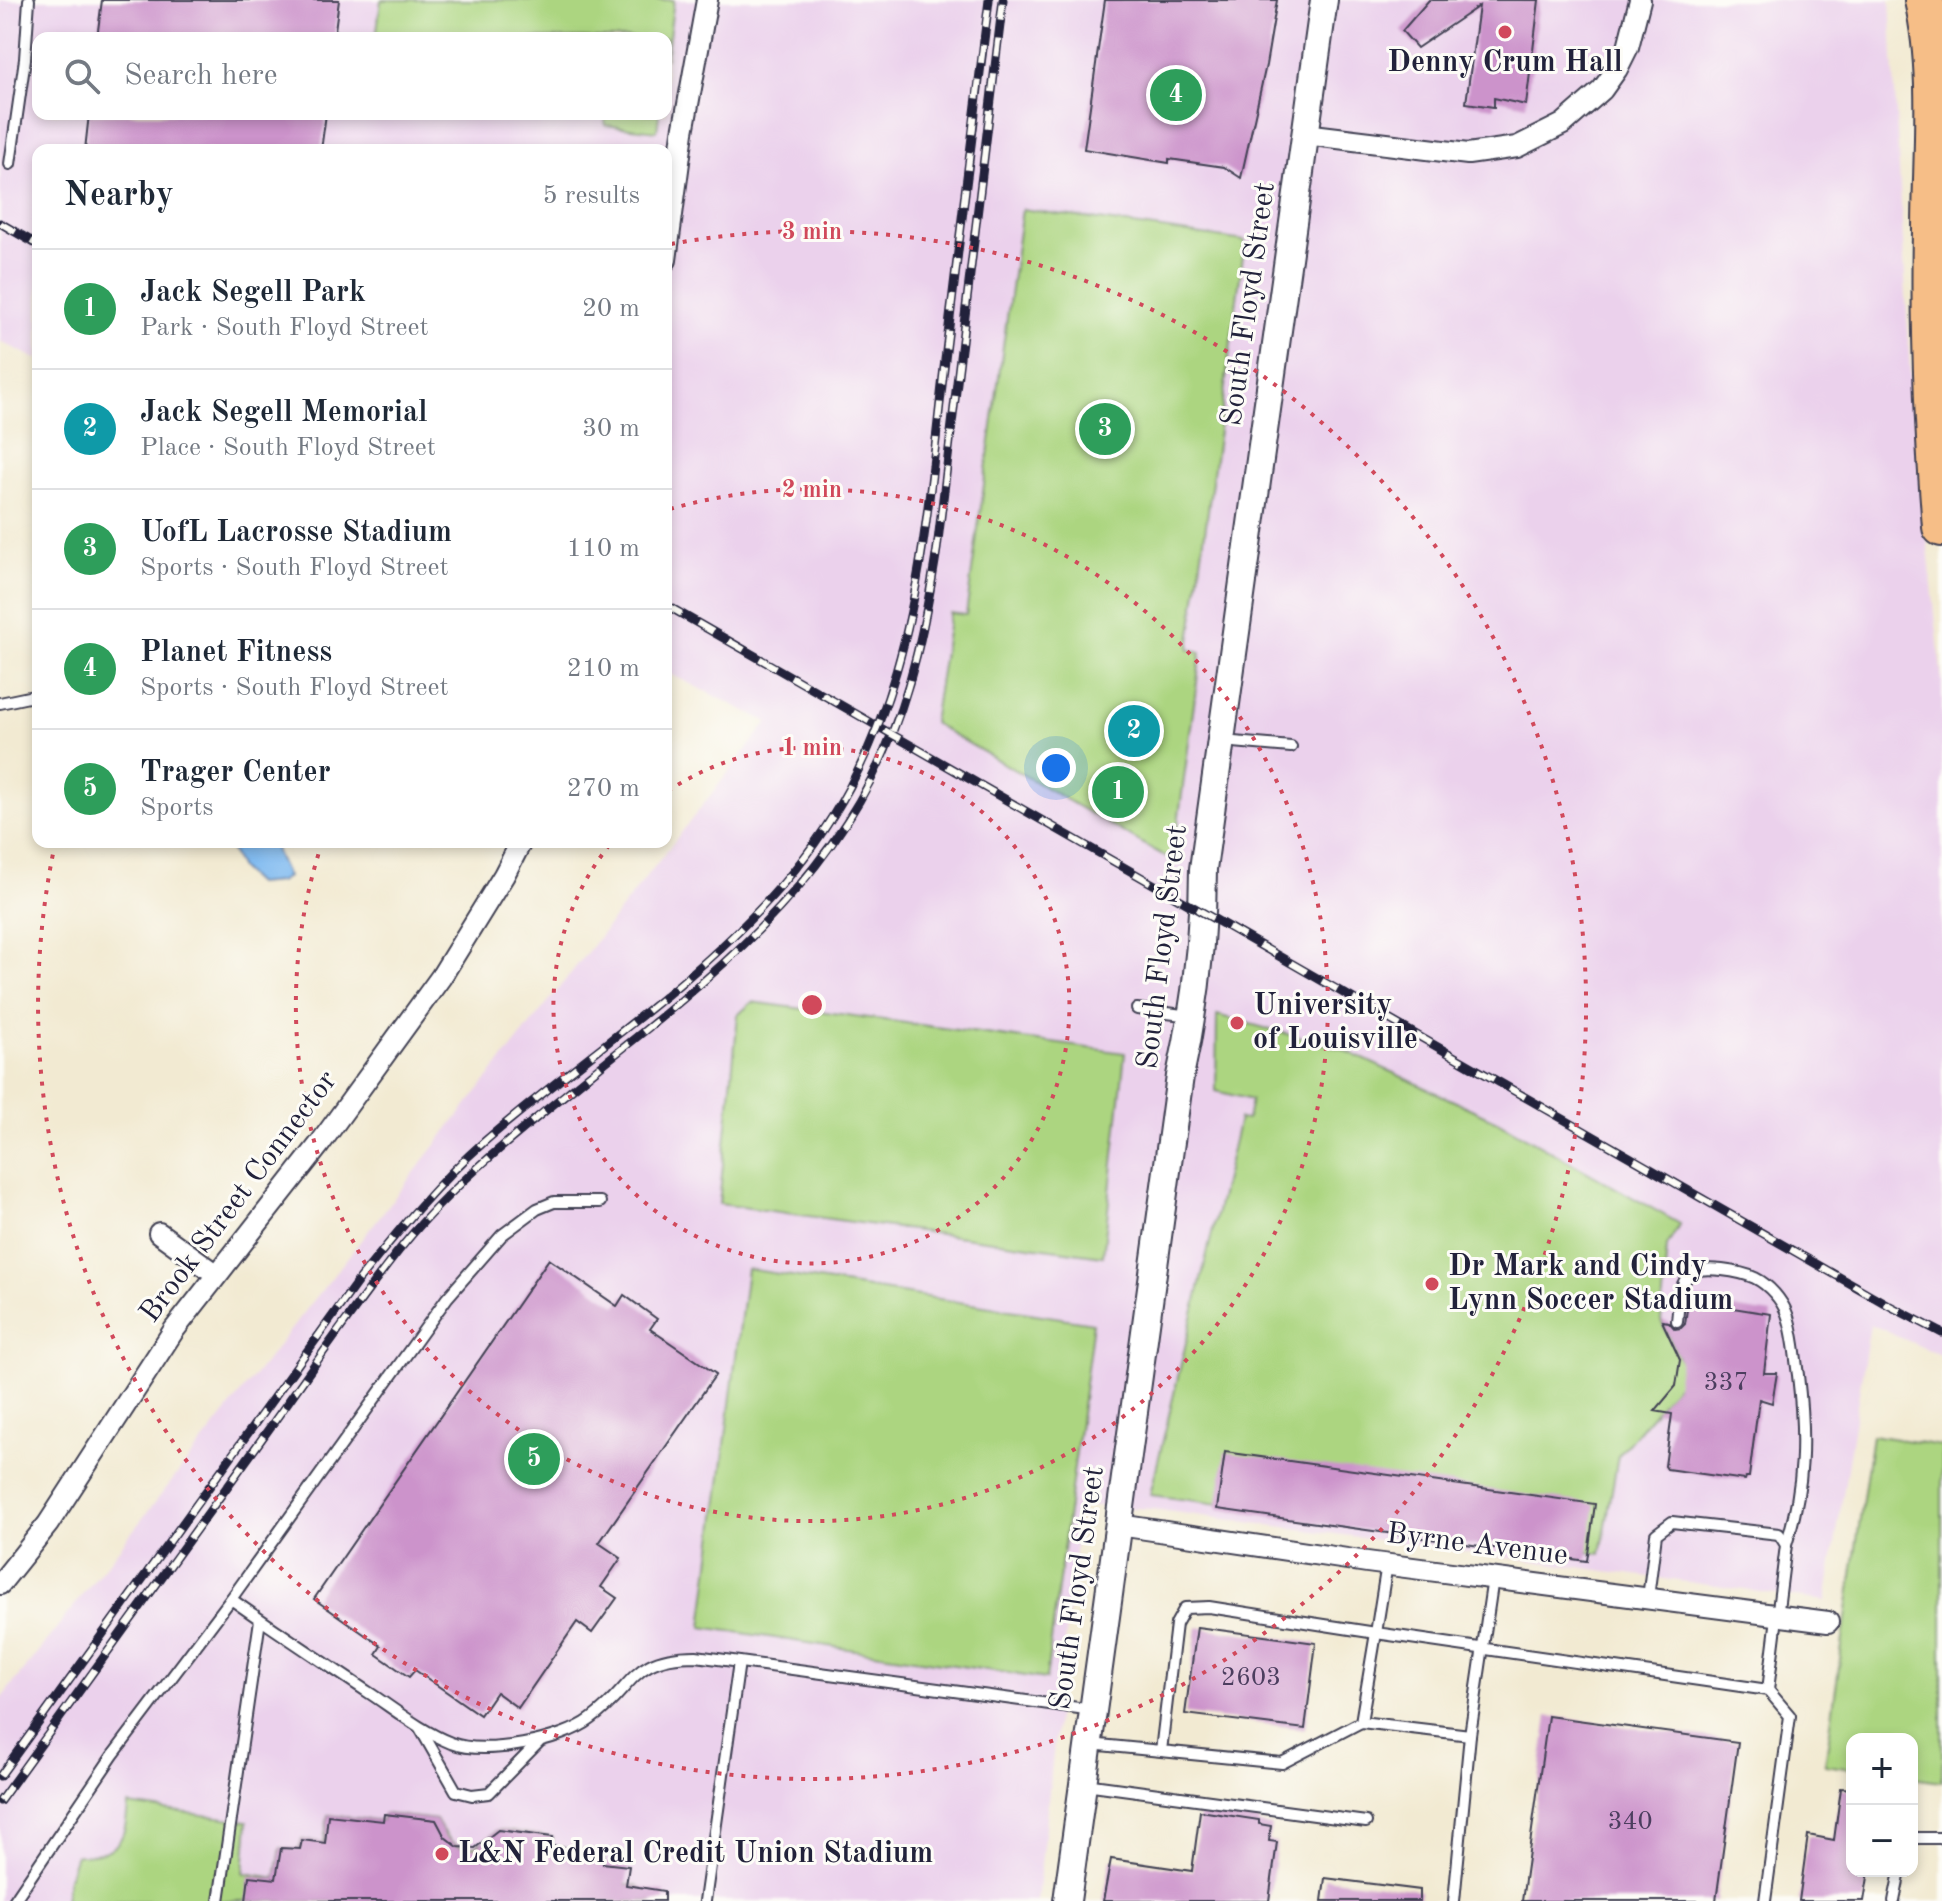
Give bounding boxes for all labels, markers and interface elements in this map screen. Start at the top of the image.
marker: Denny Crum Hall [1496,23,1514,41]
search box [32,32,672,120]
place label: Denny Crum Hall [1387,48,1623,78]
icon: search [60,54,104,98]
text: Search here [124,61,278,91]
pin: 4 [1150,65,1202,125]
text: Nearby [64,179,174,213]
street label: South Floyd Street [1217,180,1281,428]
text: 5 results [542,183,640,209]
text: 3 min [782,221,842,245]
text: Jack Segell Park [140,278,366,308]
text: 1 [82,296,98,322]
text: 20 m [582,296,640,322]
text: Park · South Floyd Street [140,315,429,341]
text: Jack Segell Memorial [140,398,427,428]
pin: 3 [1079,399,1131,459]
text: 2 [82,416,98,442]
text: 30 m [582,416,640,442]
text: Place · South Floyd Street [140,435,436,461]
text: 2 min [782,479,842,503]
text: UofL Lacrosse Stadium [140,518,452,548]
text: 3 [82,536,98,562]
text: 110 m [567,536,640,562]
text: Sports · South Floyd Street [140,555,449,581]
text: Planet Fitness [140,638,332,668]
text: 4 [82,656,98,682]
text: 210 m [567,656,640,682]
text: Sports · South Floyd Street [140,675,449,701]
pin: 2 [1108,701,1160,761]
text: 1 min [782,737,842,761]
your location [1036,748,1076,788]
text: Trager Center [140,758,331,788]
pin: 1 [1092,762,1144,822]
text: 5 [82,776,98,802]
text: 270 m [567,776,640,802]
text: Sports [140,795,214,821]
street label: South Floyd Street [1133,823,1193,1071]
centre of rings [798,991,826,1019]
place label: University of Louisville [1253,991,1418,1055]
marker: University of Louisville [1228,1014,1246,1032]
street label: Brook Street Connector [135,1066,343,1328]
place label: Dr Mark and Cindy Lynn Soccer Stadium [1448,1252,1733,1316]
marker: Dr Mark and Cindy Lynn Soccer Stadium [1423,1275,1441,1293]
house number: 337 [1703,1370,1749,1396]
pin: 5 [508,1429,560,1489]
street label: South Floyd Street [1046,1464,1110,1712]
street label: Byrne Avenue [1385,1519,1569,1571]
house number: 2603 [1221,1665,1281,1691]
map controls [1846,1733,1918,1877]
button: + [1846,1733,1918,1805]
button: − [1846,1805,1918,1877]
house number: 340 [1607,1809,1653,1835]
place label: L&N Federal Credit Union Stadium [458,1839,933,1869]
marker: L&N Federal Credit Union Stadium [433,1845,451,1863]

